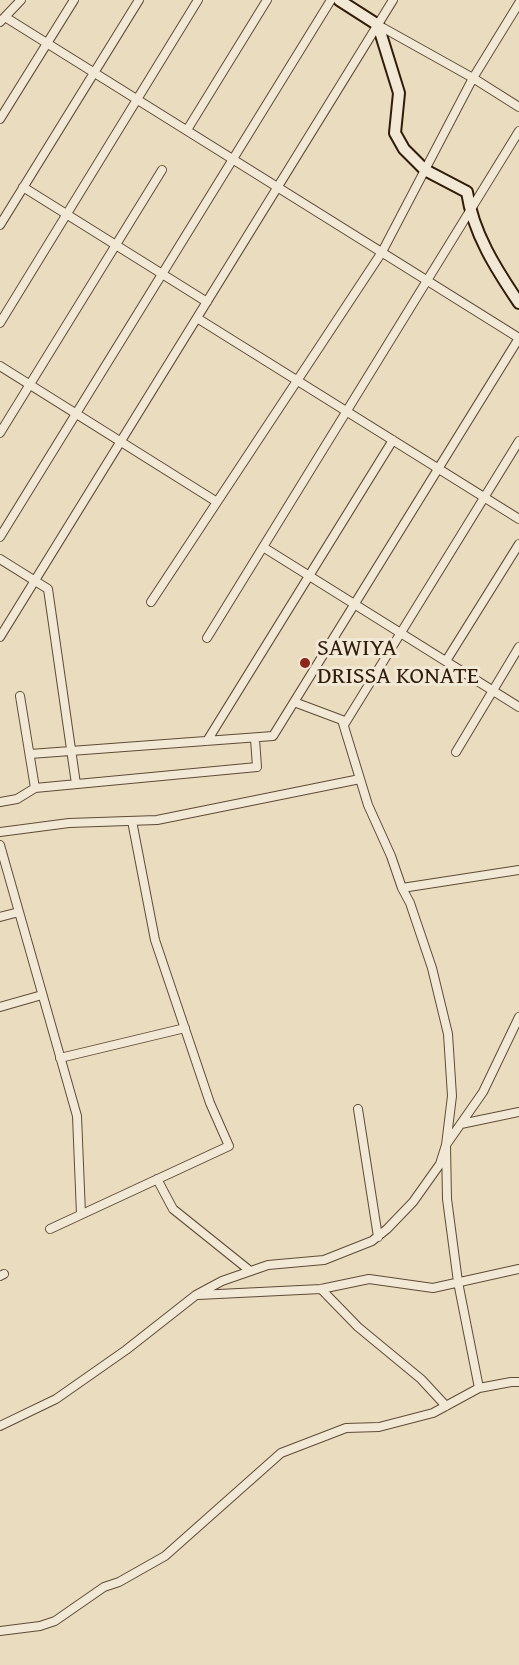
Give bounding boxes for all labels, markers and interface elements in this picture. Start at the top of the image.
place label: SAWIYA DRISSA KONATE [317,635,479,691]
marker: SAWIYA DRISSA KONATE [298,656,312,670]

